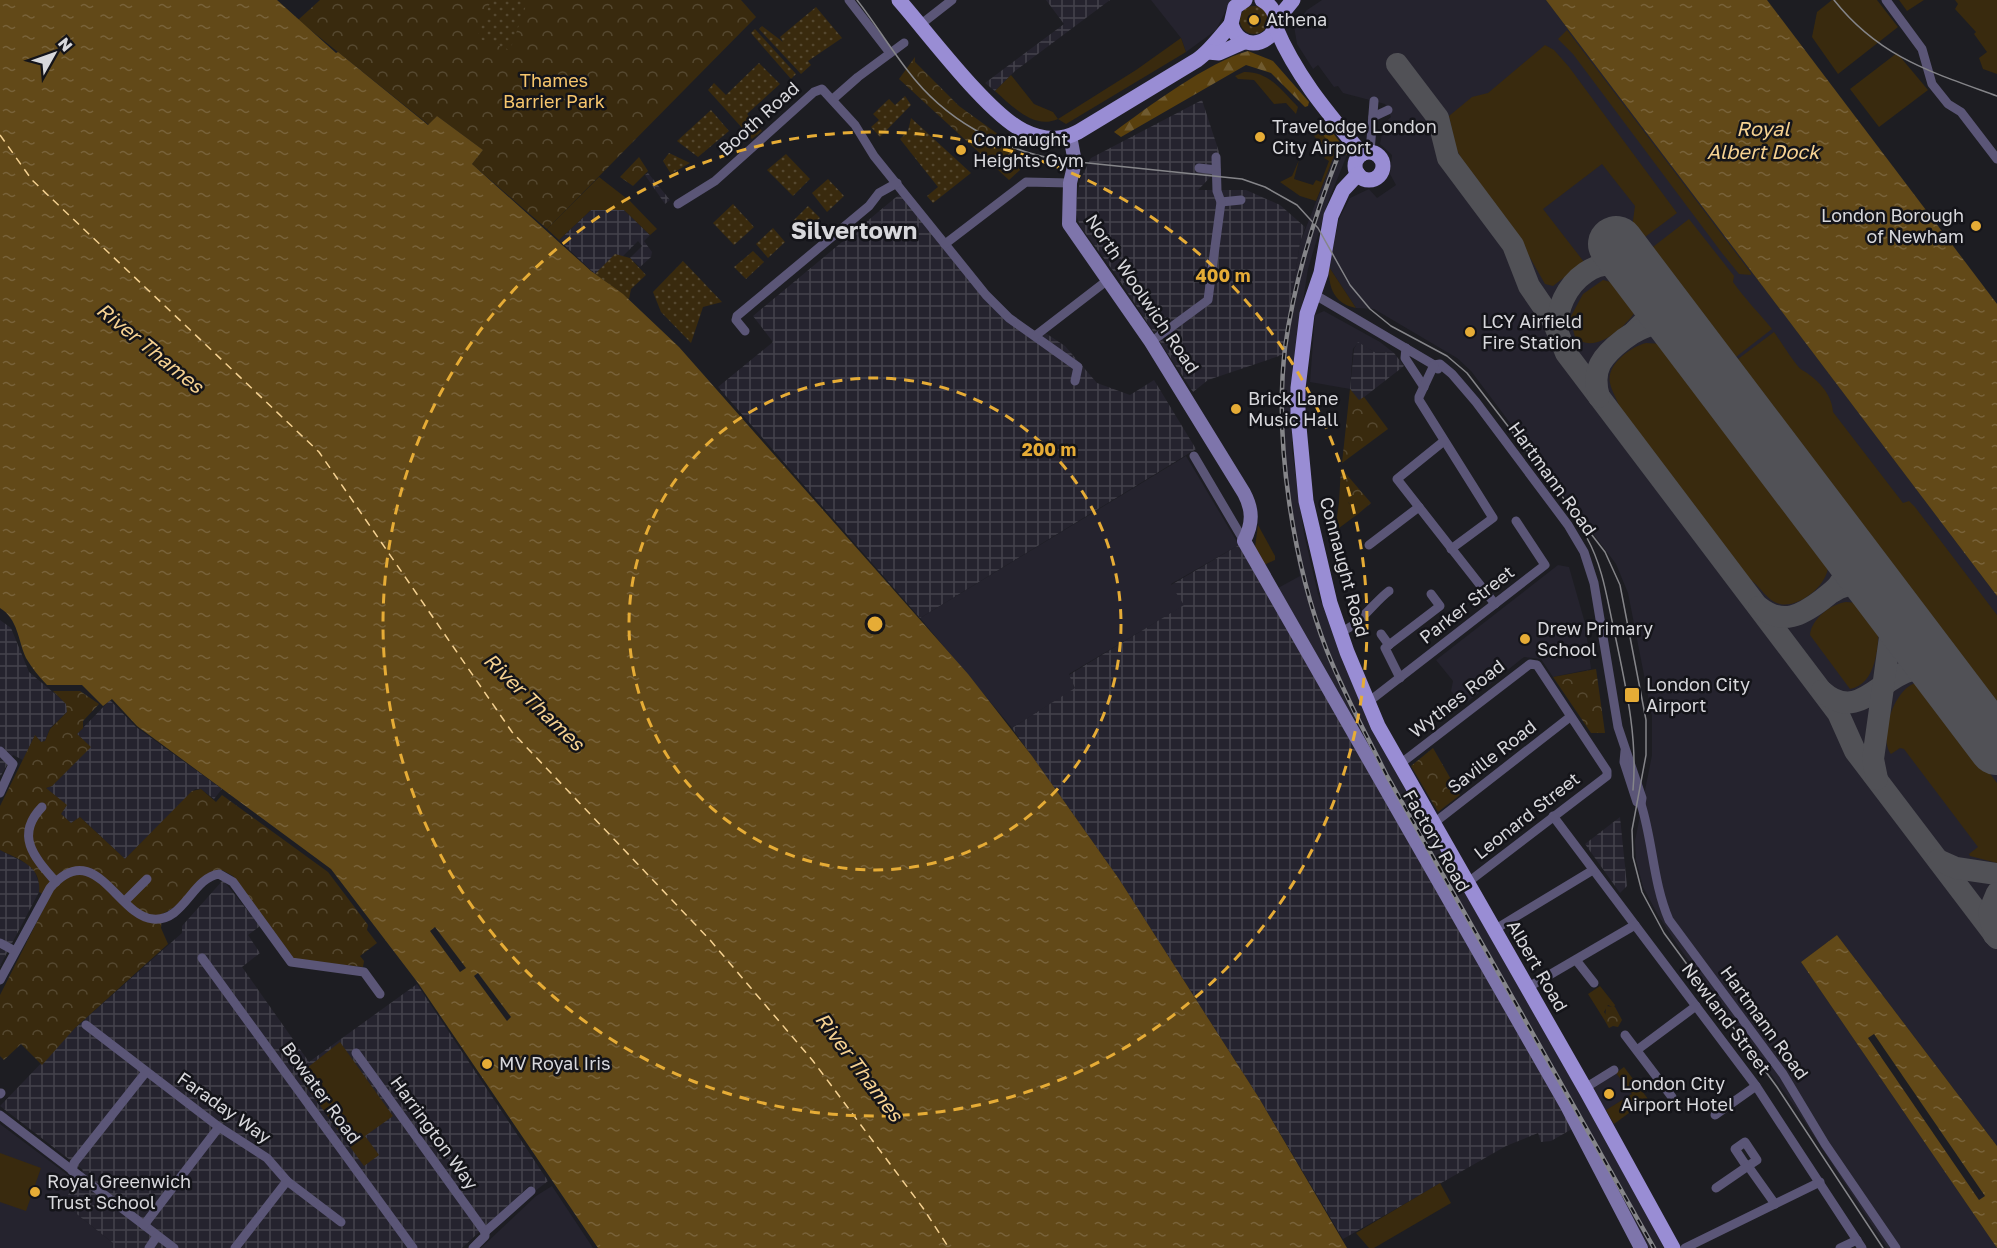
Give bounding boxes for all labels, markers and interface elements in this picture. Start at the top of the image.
place label: Athena [1266,8,1327,30]
marker: Athena [1247,13,1261,27]
north arrow [24,24,84,84]
text: N [54,33,77,55]
park label: Thames Barrier Park [503,69,605,112]
street label: Booth Road [714,76,803,160]
place label: Travelodge London City Airport [1272,115,1437,158]
water label: Royal Albert Dock [1707,116,1822,163]
place label: Connaught Heights Gym [973,128,1084,171]
marker: Travelodge London City Airport [1253,130,1267,144]
marker: Connaught Heights Gym [954,143,968,157]
place label: London Borough of Newham [1821,204,1964,247]
street label: North Woolwich Road [1081,210,1204,377]
district label: Silvertown [791,215,917,244]
marker: London Borough of Newham [1969,219,1983,233]
text: 400 m [1196,264,1250,286]
water label: River Thames [93,297,210,398]
place label: LCY Airfield Fire Station [1482,310,1582,353]
marker: LCY Airfield Fire Station [1463,325,1477,339]
place label: Brick Lane Music Hall [1248,387,1339,430]
marker: Brick Lane Music Hall [1229,402,1243,416]
street label: Hartmann Road [1504,417,1601,540]
text: 200 m [1022,438,1076,460]
street label: Connaught Road [1316,494,1374,639]
street label: Parker Street [1415,560,1518,648]
centre of rings [865,614,885,634]
place label: Drew Primary School [1537,617,1653,660]
marker: Drew Primary School [1518,632,1532,646]
water label: River Thames [480,647,591,756]
street label: Wythes Road [1404,654,1508,742]
place label: London City Airport [1646,673,1750,716]
marker: London City Airport [1623,686,1641,704]
street label: Saville Road [1443,715,1540,798]
street label: Leonard Street [1469,767,1584,863]
street label: Factory Road [1399,785,1475,896]
street label: Albert Road [1503,916,1573,1015]
street label: Newland Street [1678,958,1776,1079]
street label: Hartmann Road [1716,961,1813,1084]
water label: River Thames [811,1007,909,1127]
street label: Bowater Road [278,1037,366,1147]
place label: MV Royal Iris [499,1052,611,1074]
marker: MV Royal Iris [480,1057,494,1071]
street label: Faraday Way [173,1067,276,1148]
street label: Harrington Way [386,1071,483,1193]
place label: London City Airport Hotel [1621,1072,1734,1115]
marker: London City Airport Hotel [1602,1087,1616,1101]
place label: Royal Greenwich Trust School [47,1170,191,1213]
marker: Royal Greenwich Trust School [28,1185,42,1199]

